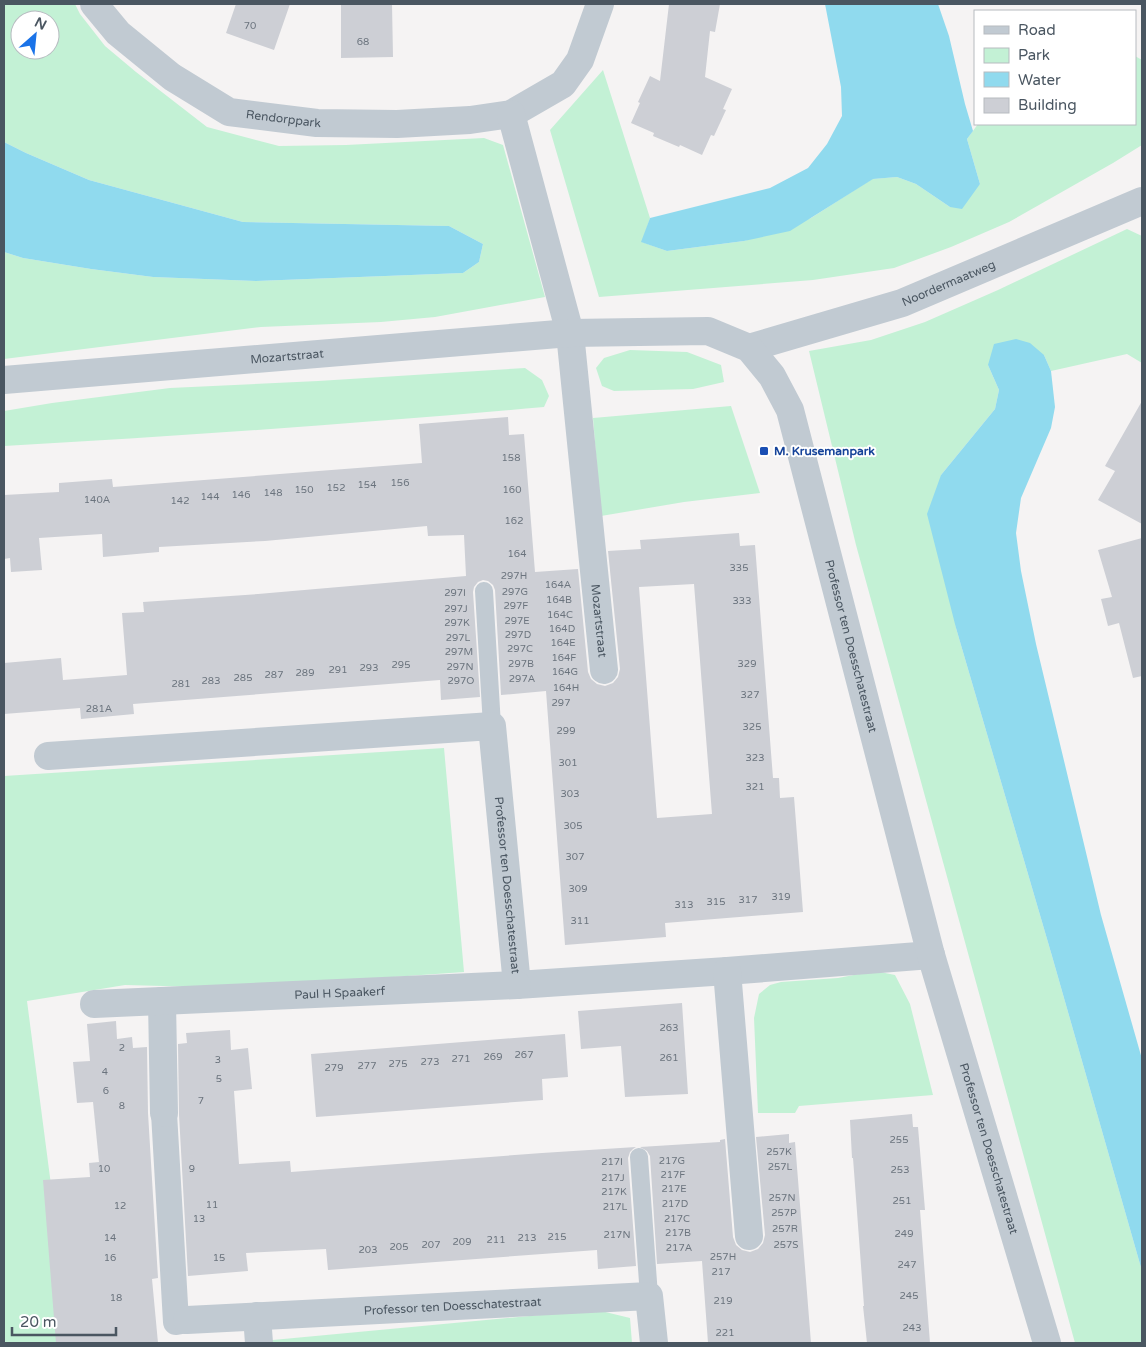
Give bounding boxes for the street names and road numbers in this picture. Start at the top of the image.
street label: Rendorppark [245,107,321,130]
street label: Noordermaatweg [900,257,997,309]
street label: Mozartstraat [250,346,325,367]
street label: Professor ten Doesschatestraat [822,558,880,734]
street label: Mozartstraat [588,583,610,658]
street label: Professor ten Doesschatestraat [492,796,523,975]
street label: Paul H Spaakerf [294,984,386,1002]
street label: Professor ten Doesschatestraat [957,1061,1021,1236]
street label: Professor ten Doesschatestraat [363,1295,542,1318]

